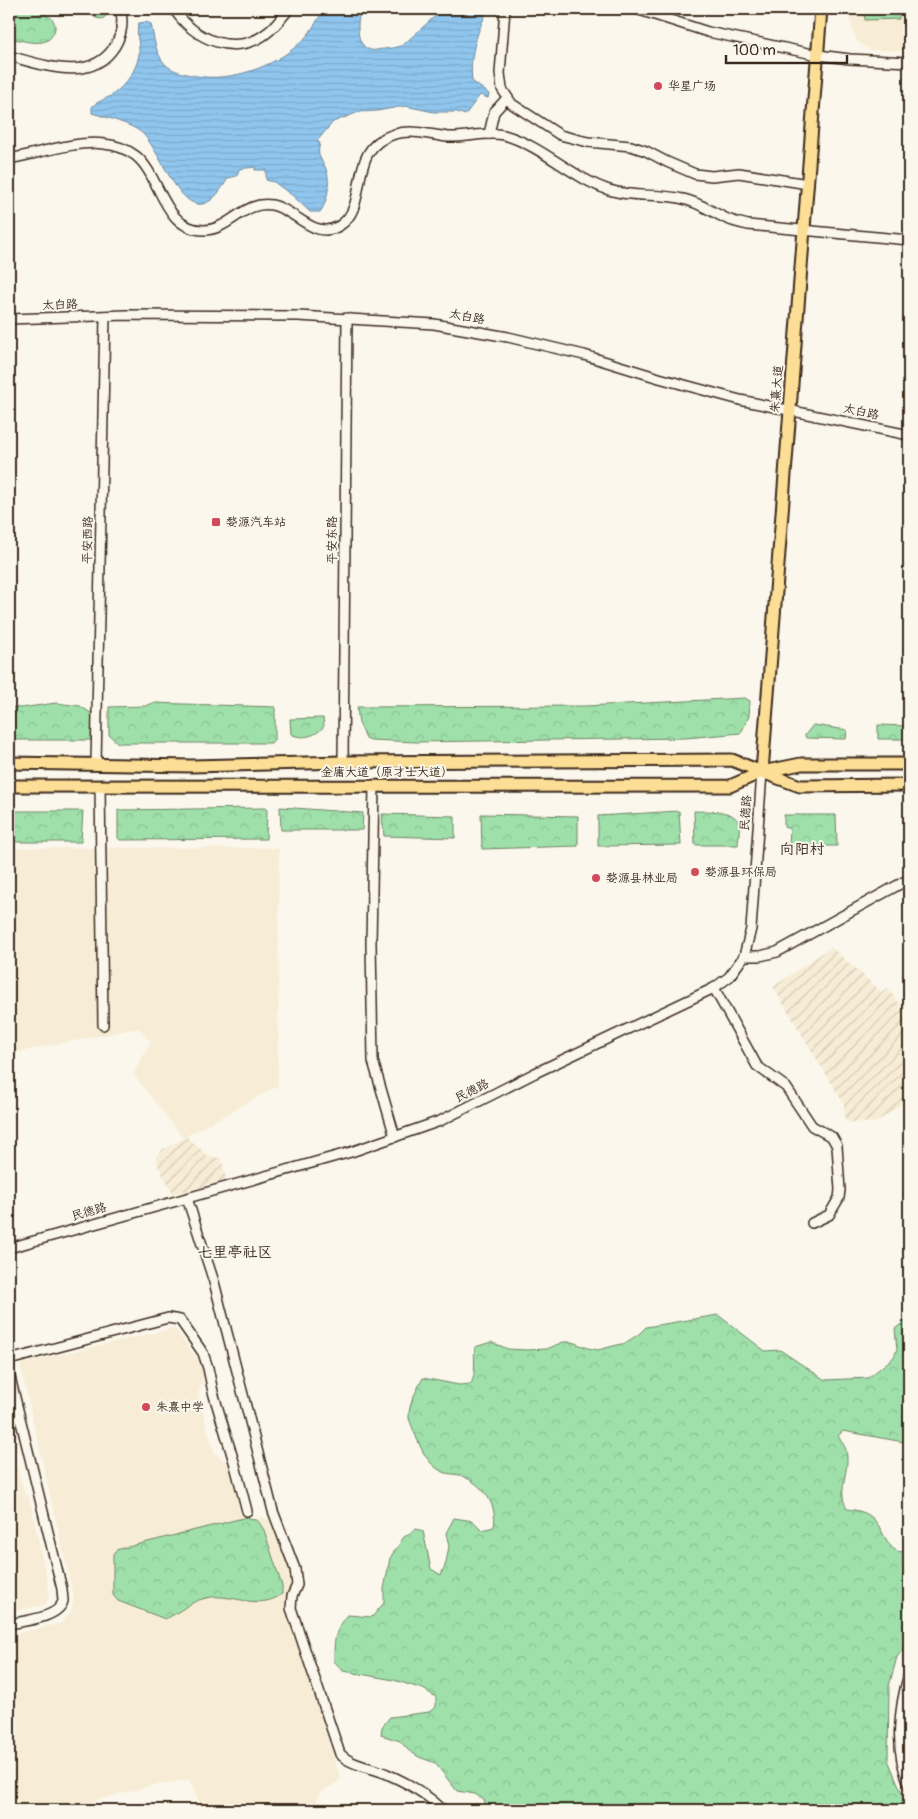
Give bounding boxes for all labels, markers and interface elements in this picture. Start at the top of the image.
scale bar [726,32,847,64]
text: 100 m [733,41,776,60]
place label: 华星广场 [668,79,716,94]
marker: 华星广场 [652,80,664,92]
street label: 太白路 [42,297,78,313]
street label: 太白路 [448,306,486,328]
street label: 朱熹大道 [767,364,787,414]
street label: 太白路 [842,401,880,423]
place label: 婺源汽车站 [226,515,286,530]
street label: 平安西路 [80,516,96,564]
marker: 婺源汽车站 [210,516,222,528]
street label: 平安东路 [325,516,340,564]
street label: 金庸大道（原才士大道） [321,765,453,780]
street label: 民德路 [737,795,755,831]
district label: 向阳村 [779,840,825,859]
place label: 婺源县环保局 [705,865,777,880]
marker: 婺源县环保局 [689,866,701,878]
place label: 婺源县林业局 [606,871,678,886]
marker: 婺源县林业局 [590,872,602,884]
street label: 民德路 [453,1076,491,1106]
street label: 民德路 [70,1200,108,1224]
district label: 七里亭社区 [197,1243,273,1262]
place label: 朱熹中学 [156,1400,204,1415]
marker: 朱熹中学 [140,1401,152,1413]

